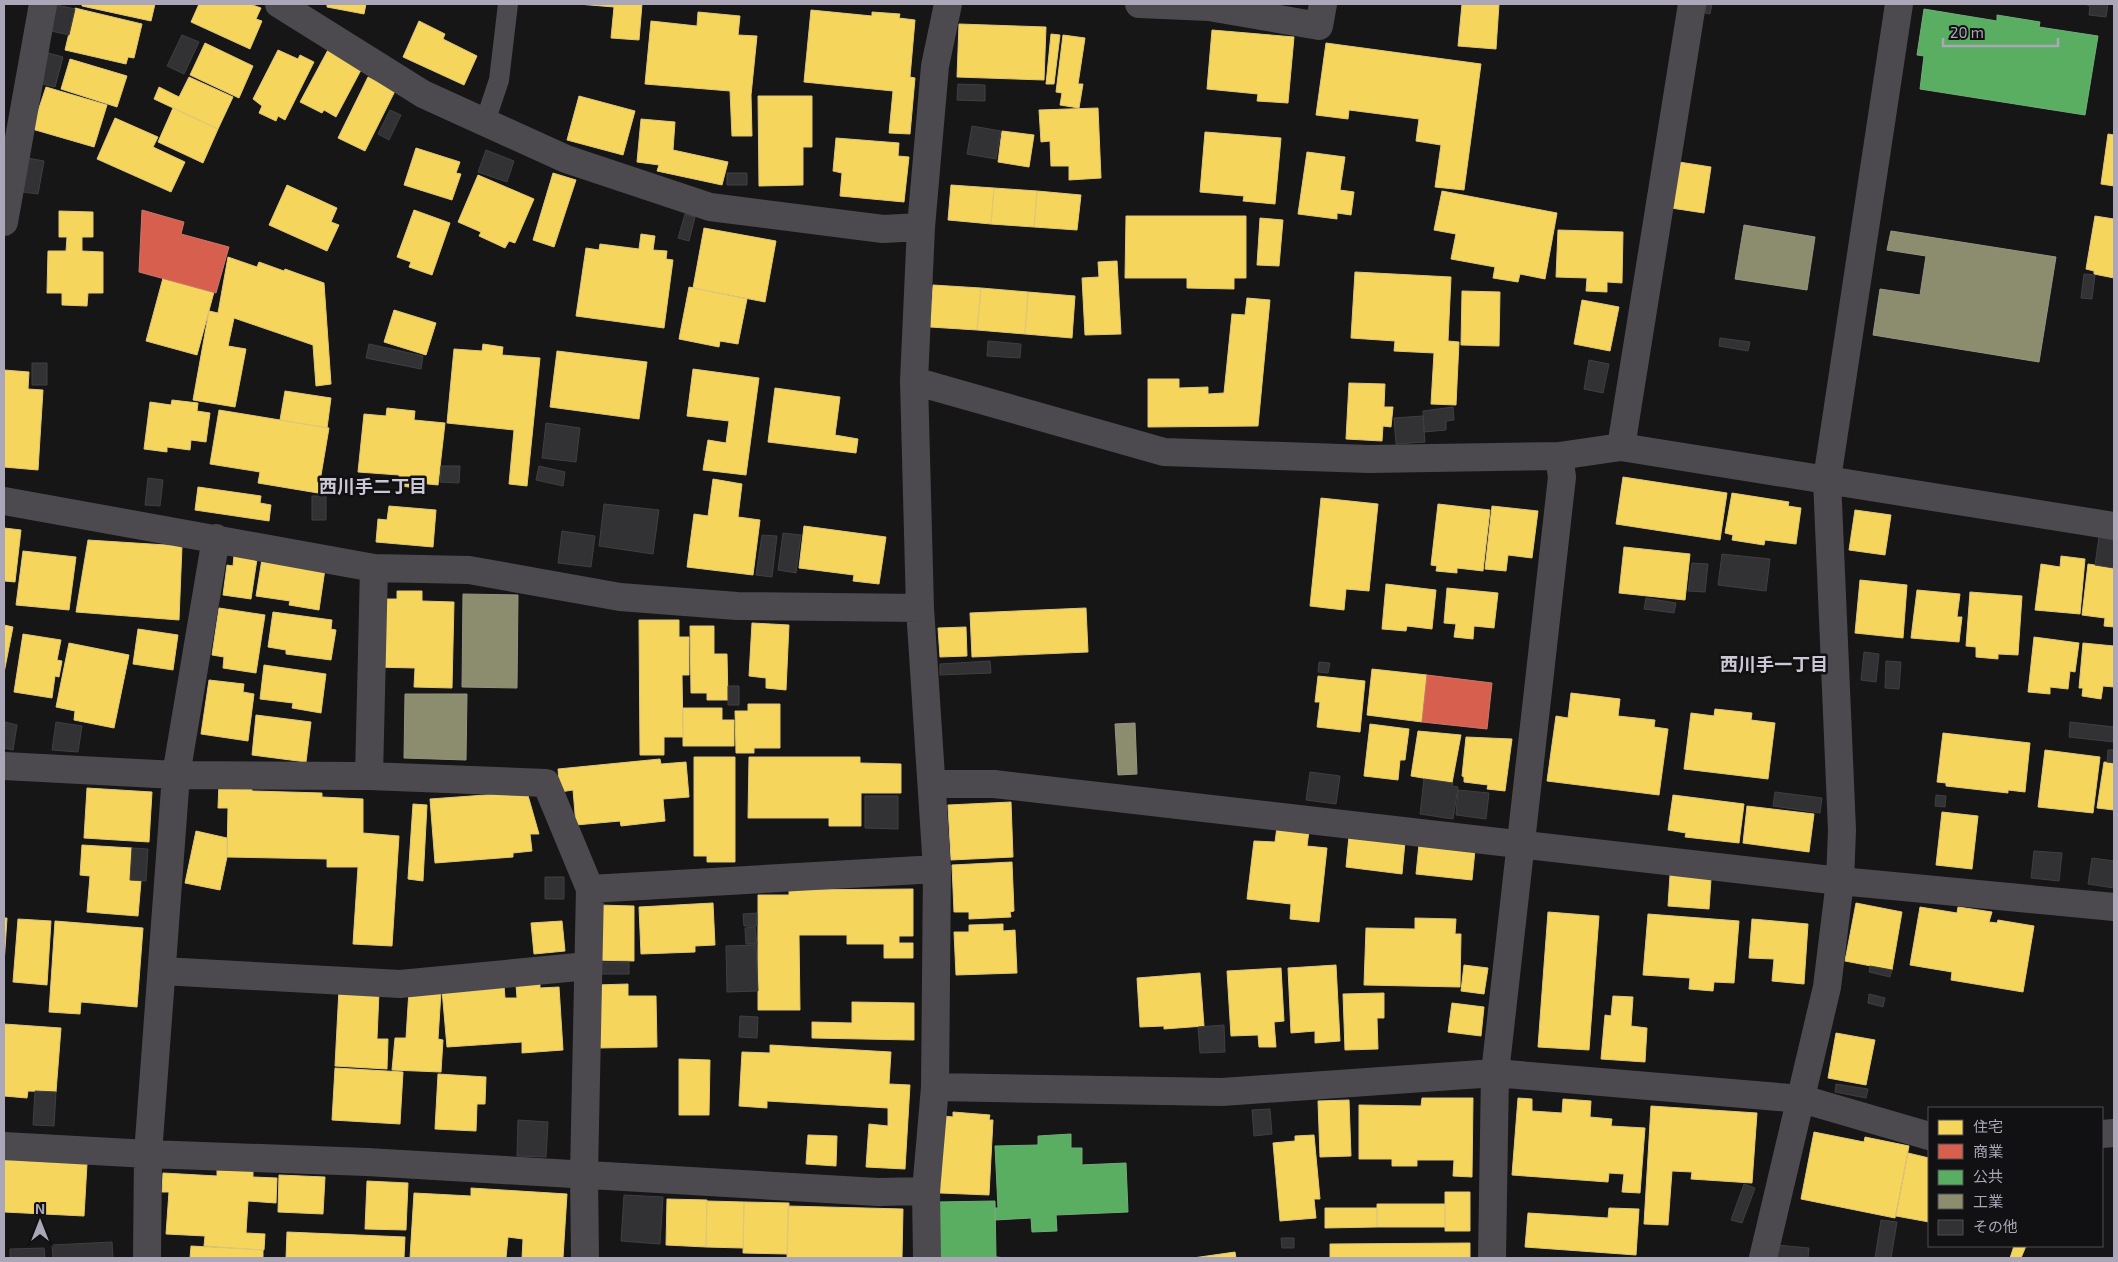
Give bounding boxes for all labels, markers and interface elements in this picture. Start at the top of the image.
scale bar [1943,15,2058,47]
text: 20 m [1950,23,1984,41]
district label: 西川手二丁目 [319,475,427,497]
district label: 西川手一丁目 [1720,653,1828,675]
legend [1928,1107,2103,1247]
text: 住宅 [1973,1117,2003,1135]
text: 商業 [1973,1142,2003,1160]
text: 公共 [1973,1167,2003,1185]
text: 工業 [1973,1192,2003,1210]
north arrow [15,1197,65,1247]
text: N [35,1200,45,1217]
text: その他 [1973,1217,2018,1235]

